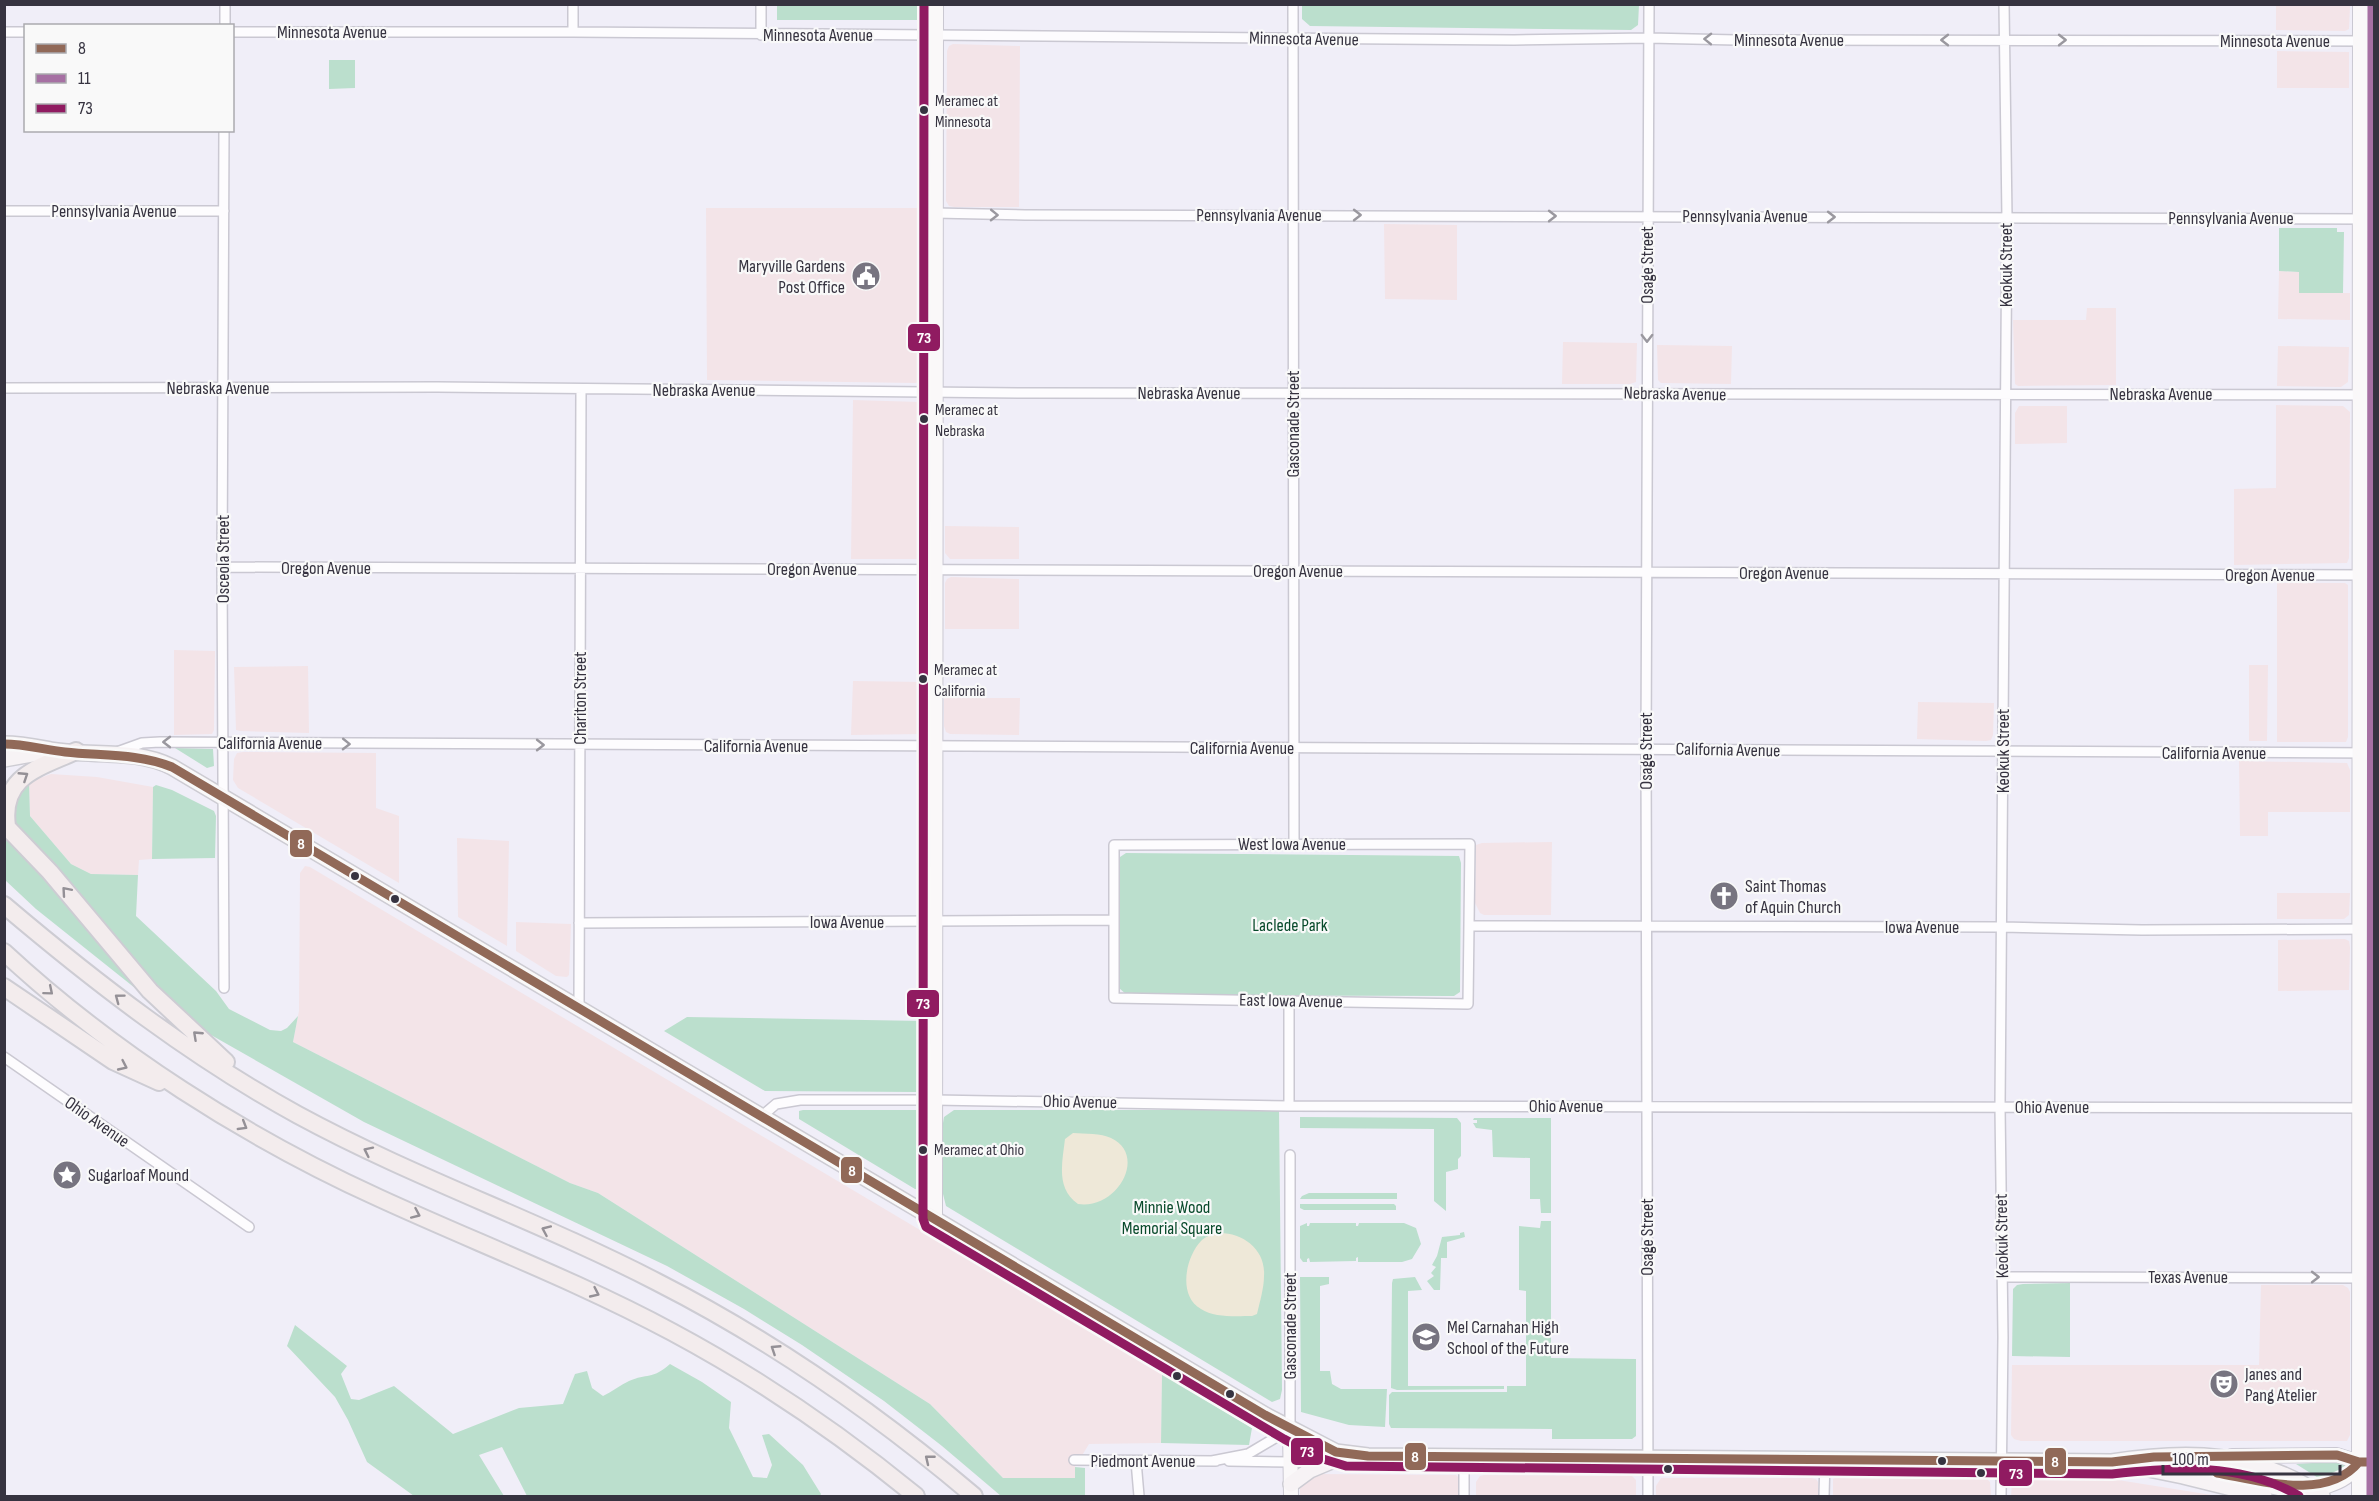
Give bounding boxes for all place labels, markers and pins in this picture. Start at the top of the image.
place label: Meramec at Minnesota [935,92,998,132]
marker: Meramec at Minnesota [918,104,930,116]
place label: Maryville Gardens Post Office [738,256,845,298]
public building icon: Maryville Gardens Post Office [850,260,882,292]
place label: Meramec at Nebraska [935,401,998,441]
marker: Meramec at Nebraska [918,413,930,425]
place label: Meramec at California [934,661,997,701]
marker: Meramec at California [917,673,929,685]
unlabelled marker [349,870,361,882]
place label: Saint Thomas of Aquin Church [1745,876,1841,918]
church icon: Saint Thomas of Aquin Church [1708,880,1740,912]
unlabelled marker [389,893,401,905]
place label: Meramec at Ohio [934,1141,1024,1160]
marker: Meramec at Ohio [917,1144,929,1156]
place icon: Sugarloaf Mound [51,1159,83,1191]
place label: Sugarloaf Mound [88,1165,189,1186]
place label: Mel Carnahan High School of the Future [1447,1317,1569,1359]
school or university icon: Mel Carnahan High School of the Future [1410,1321,1442,1353]
place label: Janes and Pang Atelier [2244,1364,2317,1406]
theatre icon: Janes and Pang Atelier [2208,1368,2240,1400]
unlabelled marker [1171,1370,1183,1382]
unlabelled marker [1224,1388,1236,1400]
unlabelled marker [1936,1455,1948,1467]
unlabelled marker [1662,1463,1674,1475]
unlabelled marker [1975,1467,1987,1479]

